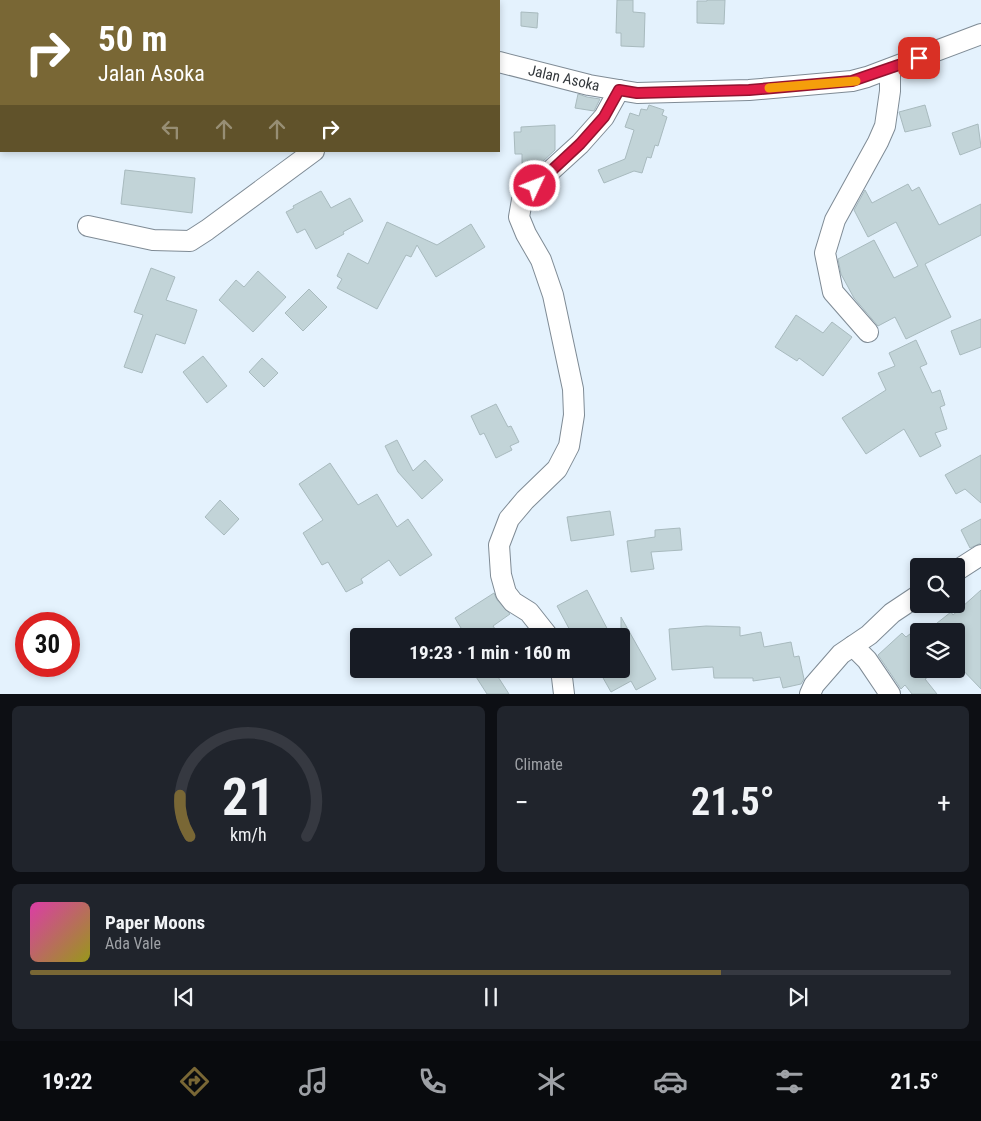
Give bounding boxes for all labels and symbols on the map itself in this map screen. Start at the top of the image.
pin [898,37,940,79]
street label: Jalan Asoka [527,61,601,95]
position arrow [508,159,560,211]
speed limit sign: 30 [15,612,80,677]

